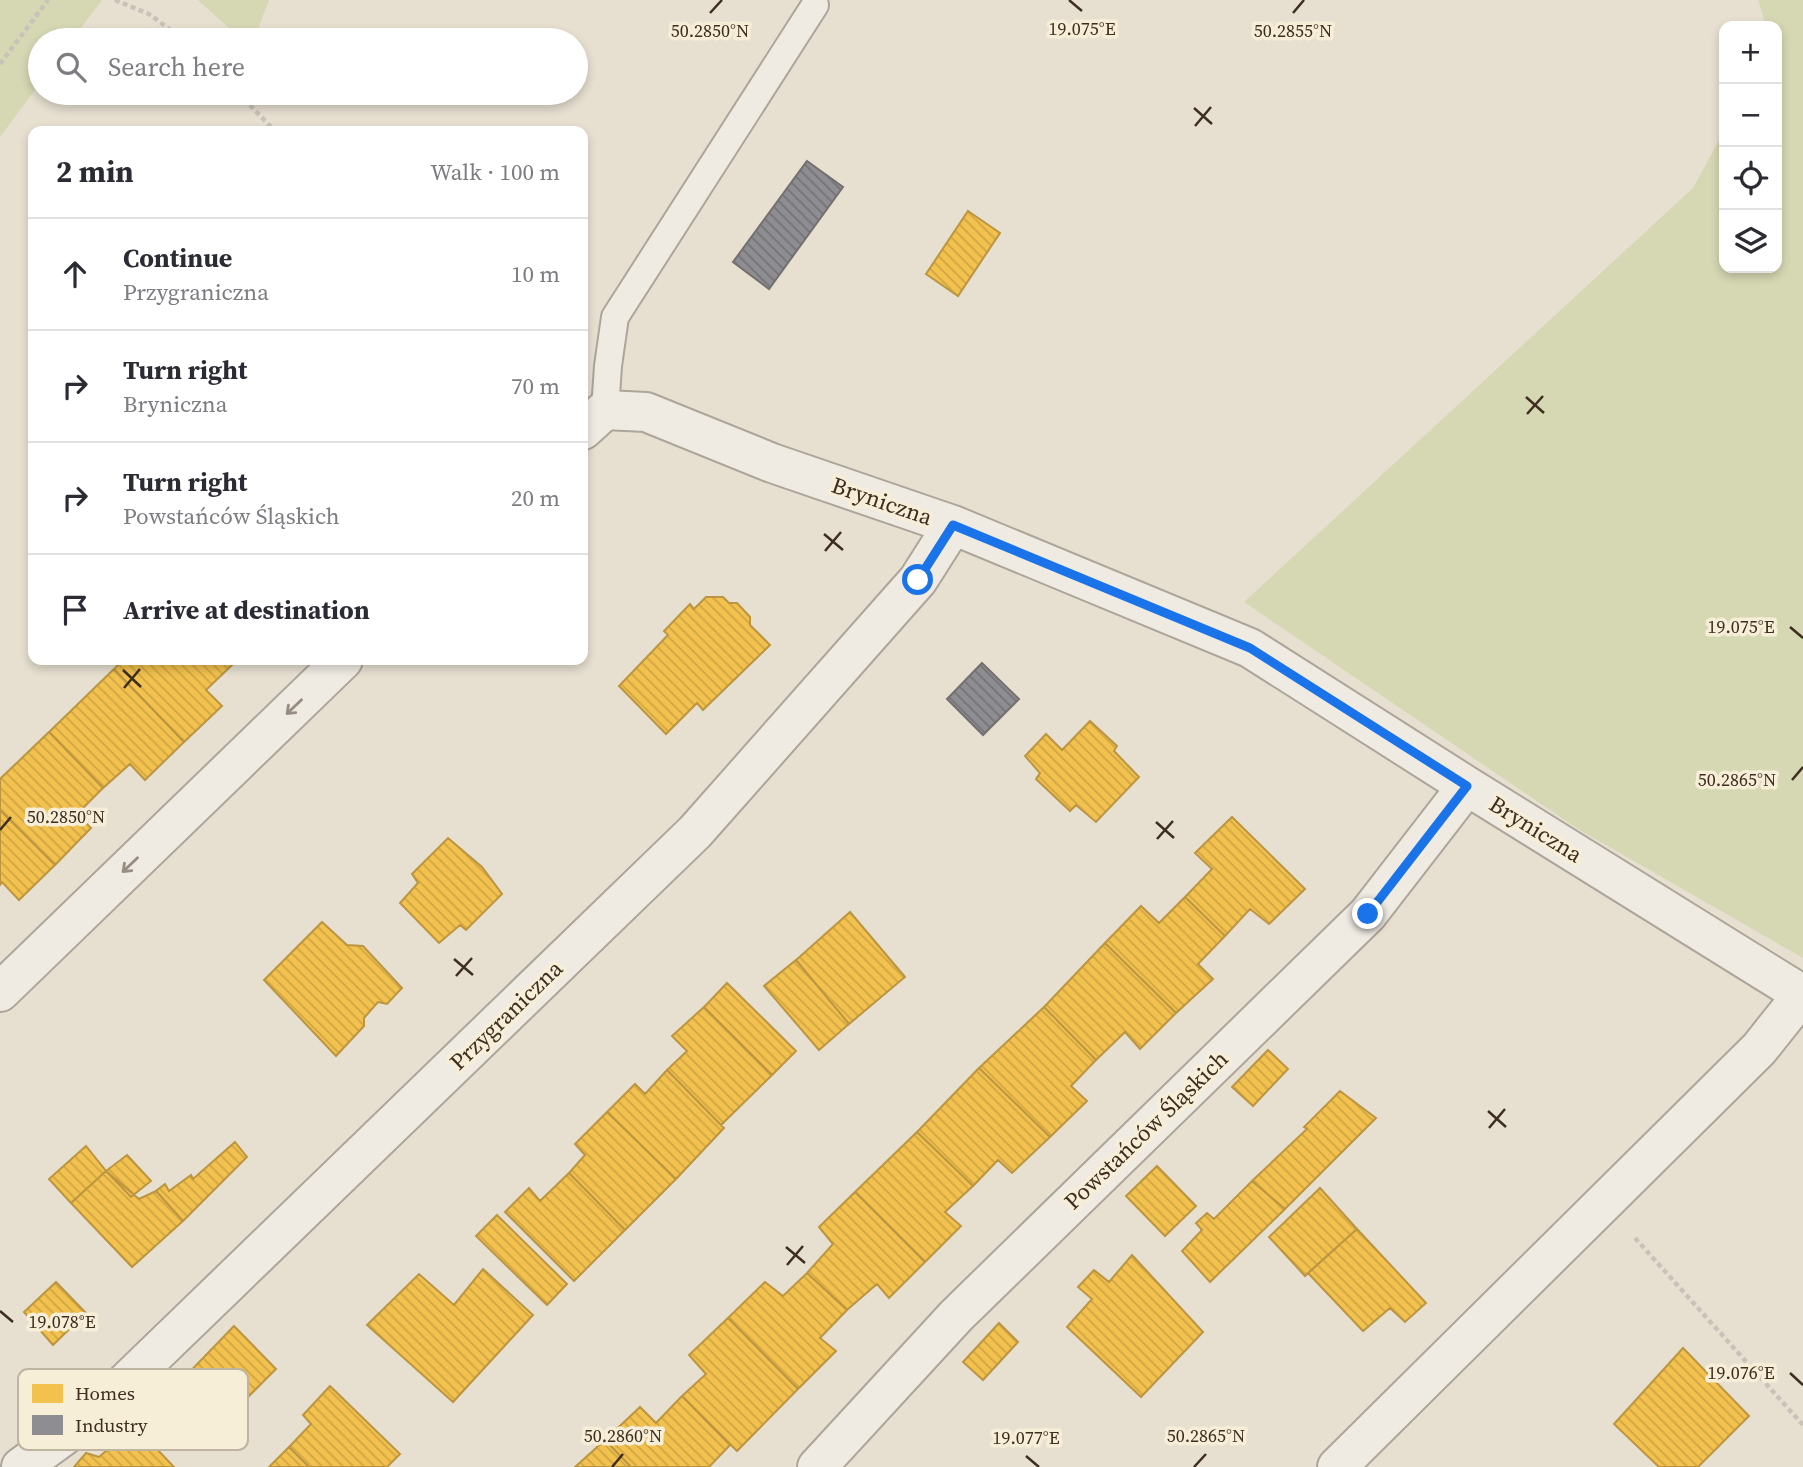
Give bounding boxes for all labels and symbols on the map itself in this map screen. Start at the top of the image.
text: 19.075°E [1048,16,1116,41]
text: 50.2850°N [671,18,749,43]
text: 50.2855°N [1254,18,1332,43]
street label: Bryniczna [827,469,937,533]
route start [902,564,933,595]
text: 19.075°E [1707,614,1775,639]
one-way arrow [285,699,302,716]
text: 50.2865°N [1698,767,1776,792]
street label: Bryniczna [1483,788,1589,870]
text: 50.2850°N [27,804,105,829]
one-way arrow [122,856,139,873]
route end [1352,898,1383,929]
street label: Przygraniczna [442,953,570,1077]
street label: Powstańców Śląskich [1057,1043,1235,1217]
text: 19.078°E [28,1309,96,1334]
text: 19.076°E [1707,1360,1775,1385]
legend [18,1369,248,1450]
text: Homes [75,1380,135,1406]
text: Industry [75,1412,148,1438]
text: 50.2860°N [584,1423,662,1448]
text: 50.2865°N [1167,1423,1245,1448]
text: 19.077°E [992,1425,1060,1450]

